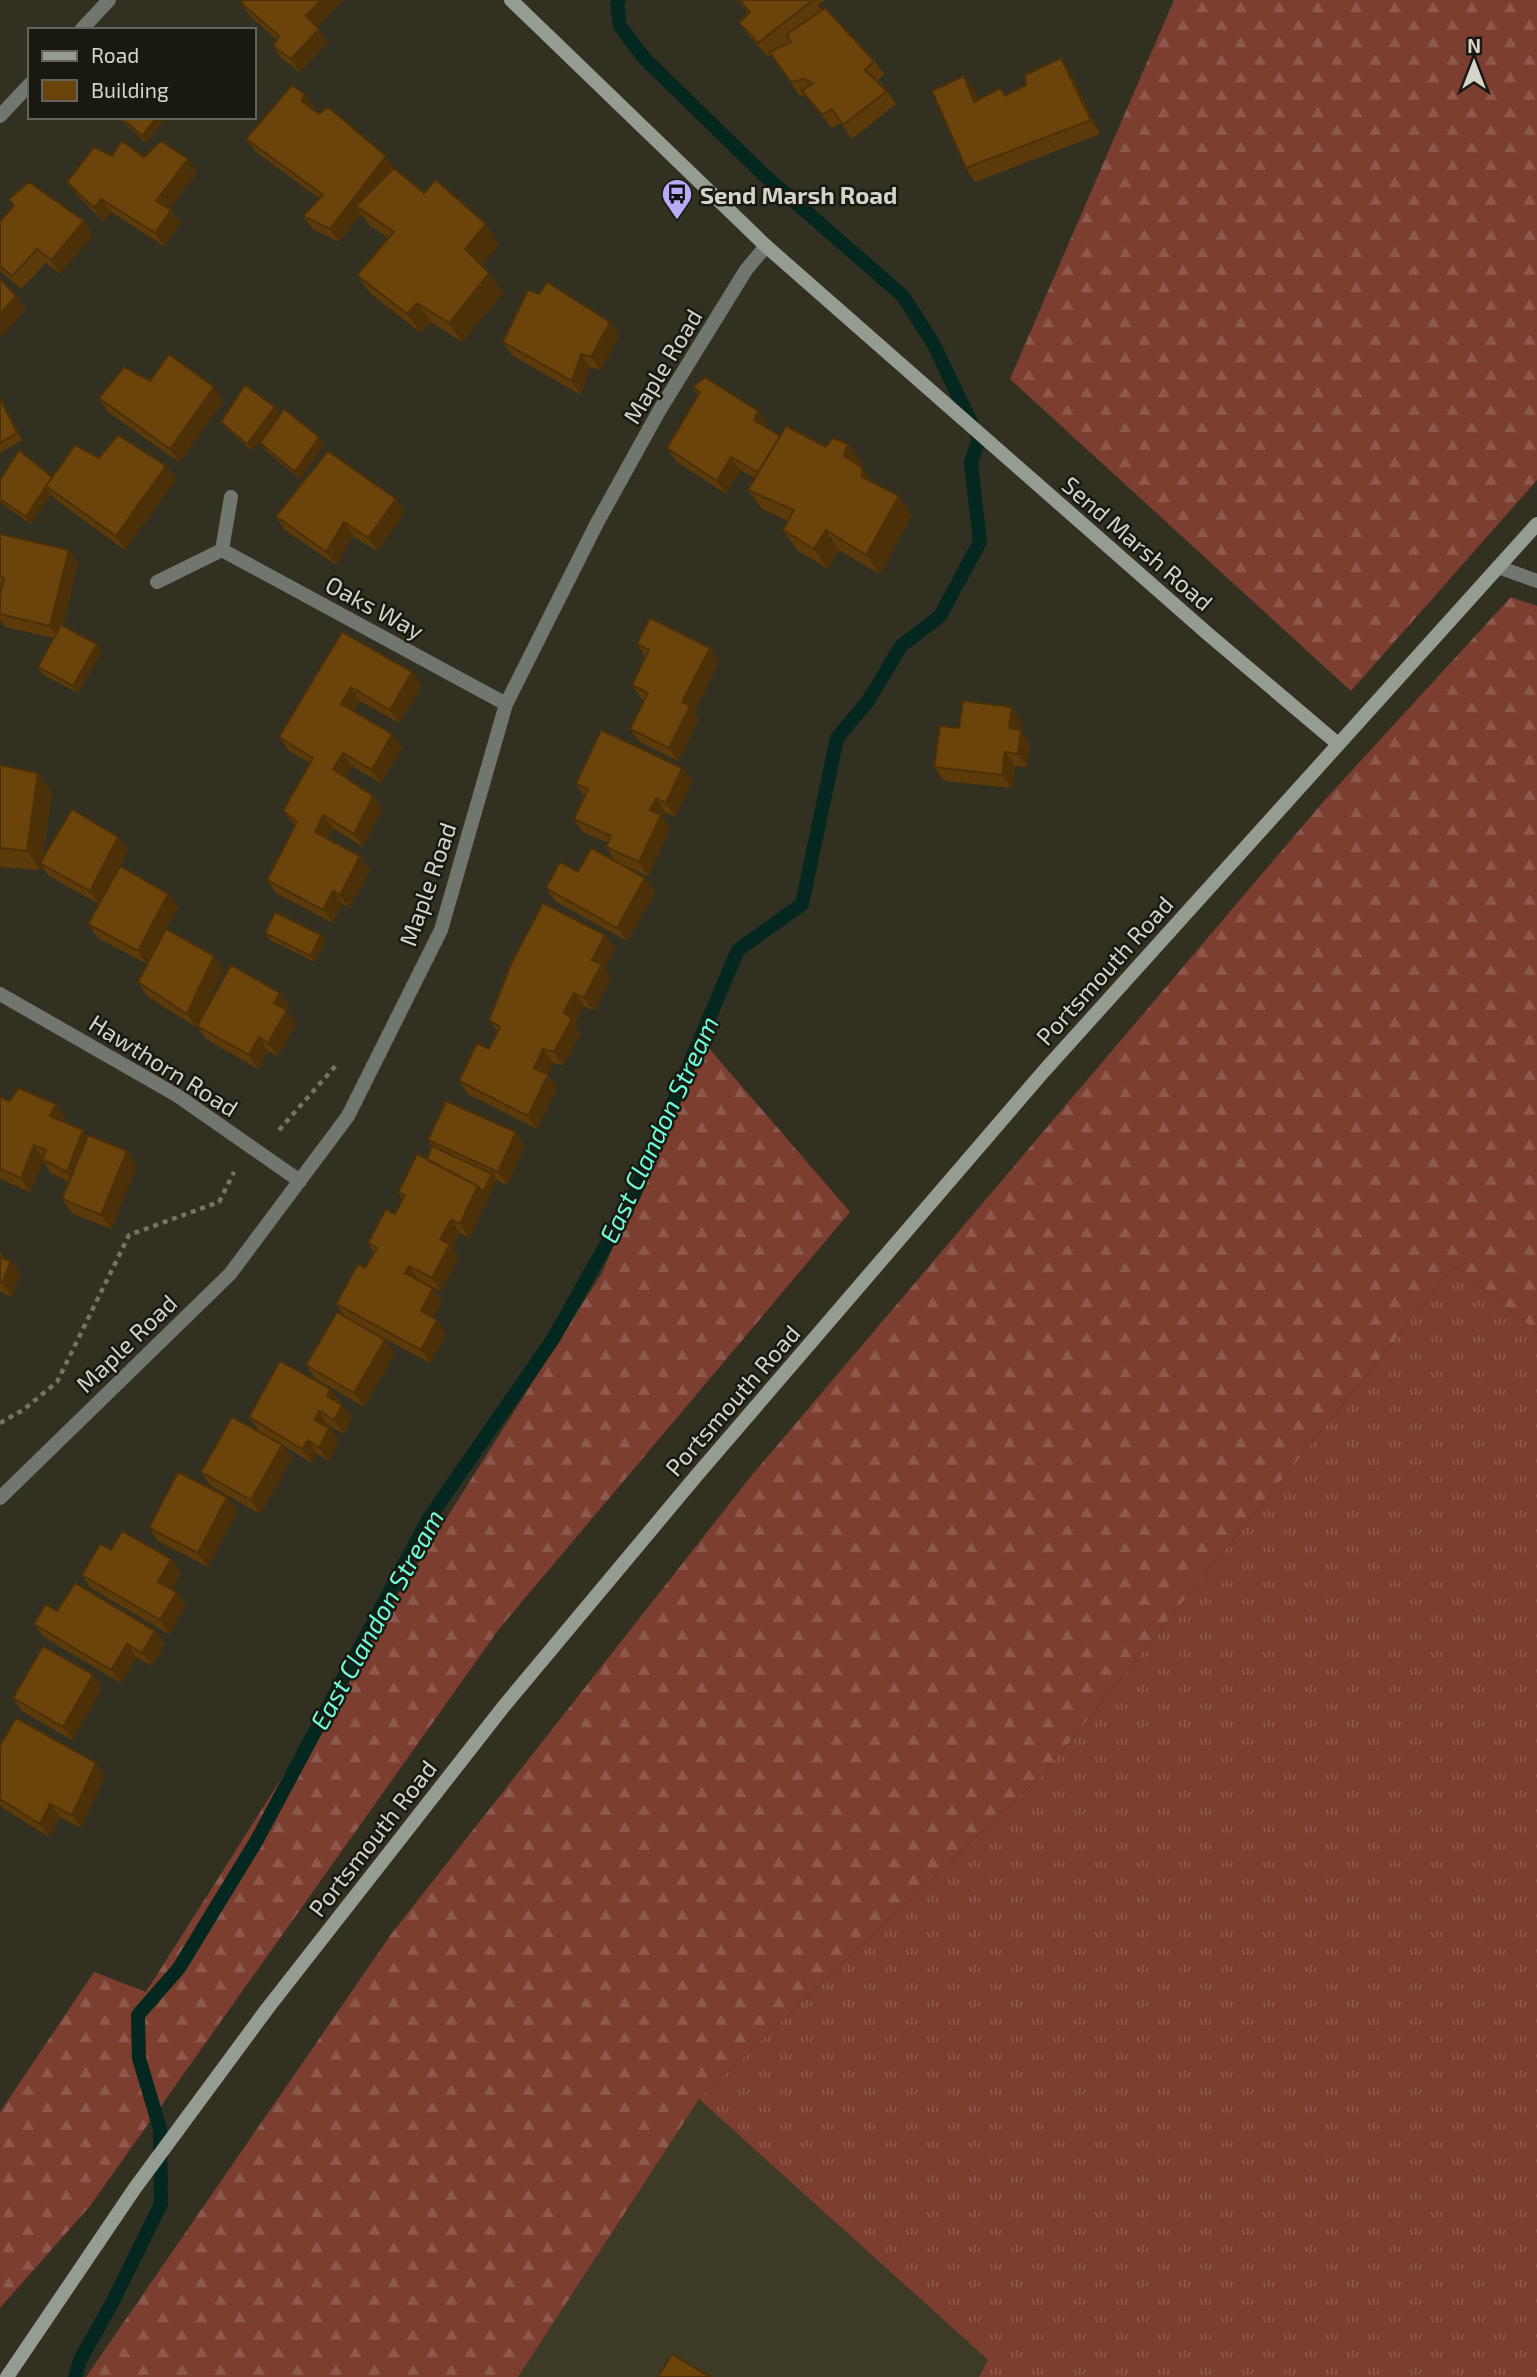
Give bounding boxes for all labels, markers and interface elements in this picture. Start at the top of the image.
legend [28,28,256,119]
north arrow [1439,28,1509,98]
text: N [1467,34,1481,57]
text: Road [91,42,139,67]
text: Building [91,77,169,102]
bus stop icon: Send Marsh Road [660,177,694,221]
place label: Send Marsh Road [700,180,897,209]
street label: Maple Road [616,303,708,429]
street label: Send Marsh Road [1057,470,1219,616]
street label: Oaks Way [321,569,429,645]
street label: Maple Road [392,818,462,950]
street label: Portsmouth Road [1029,889,1179,1051]
street label: Hawthorn Road [84,1008,244,1122]
water label: East Clandon Stream [592,1011,724,1247]
street label: Maple Road [70,1288,182,1398]
street label: Portsmouth Road [659,1319,805,1481]
water label: East Clandon Stream [303,1504,449,1734]
street label: Portsmouth Road [302,1754,442,1922]

